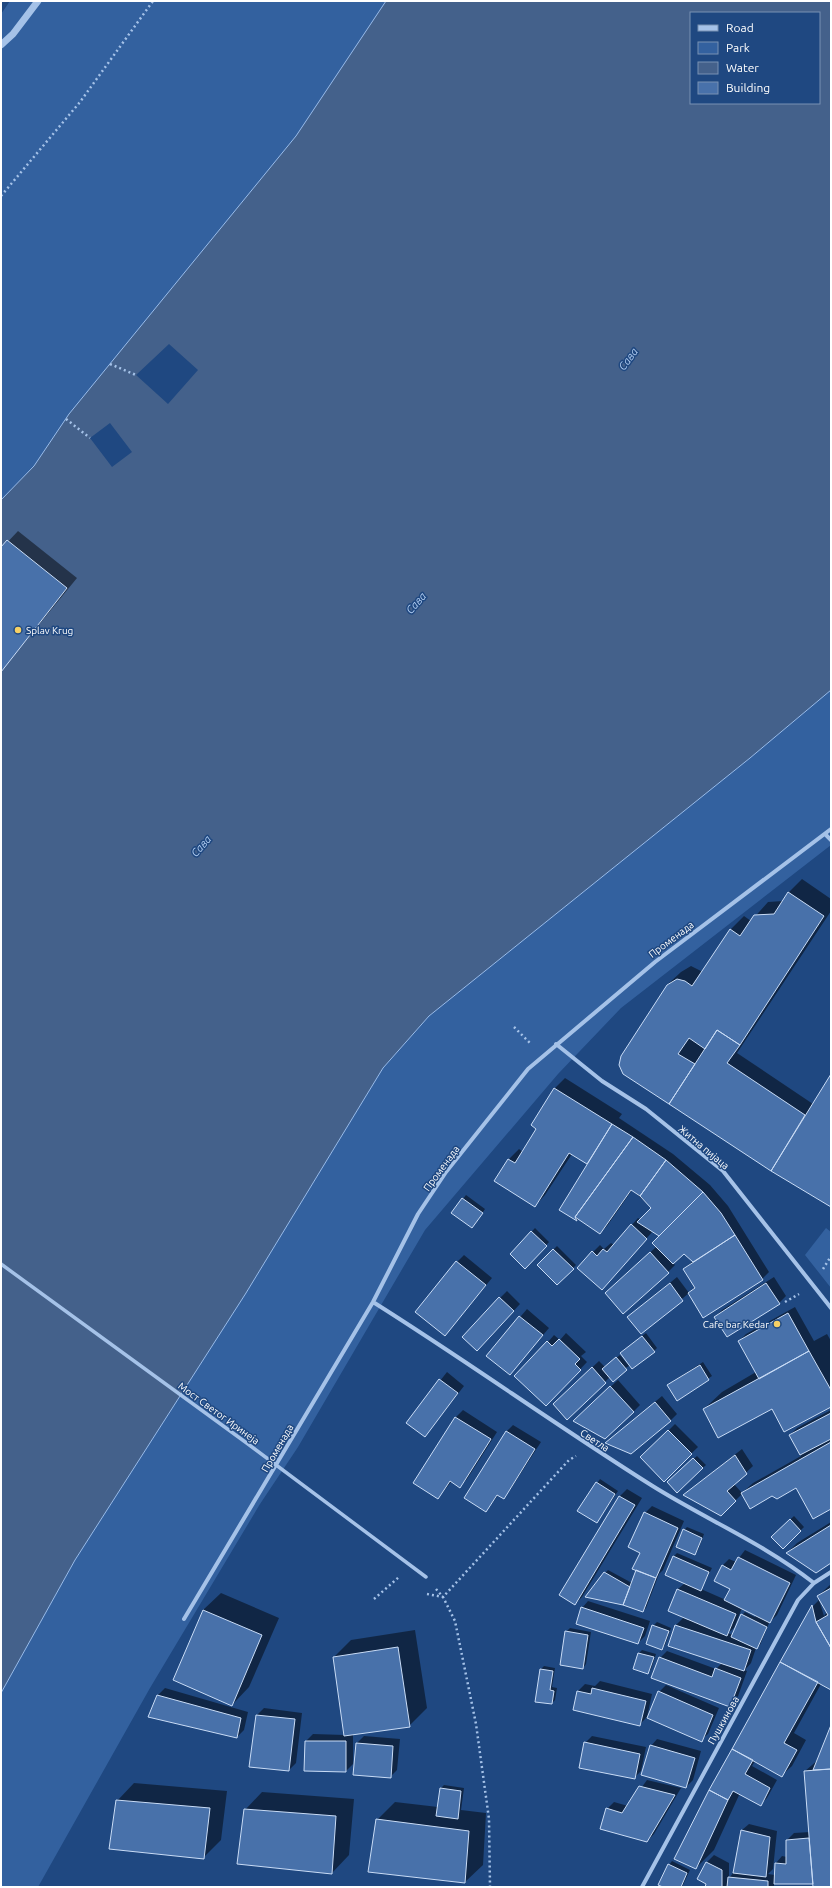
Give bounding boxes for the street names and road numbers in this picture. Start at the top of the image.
street label: Променада [647,919,696,960]
street label: Житна пијаца [676,1123,731,1172]
street label: Променада [421,1143,462,1193]
street label: Мост Светог Иринеја [176,1380,261,1447]
street label: Променада [259,1422,296,1474]
street label: Светла [578,1427,611,1454]
street label: Пушкинова [706,1694,741,1746]

